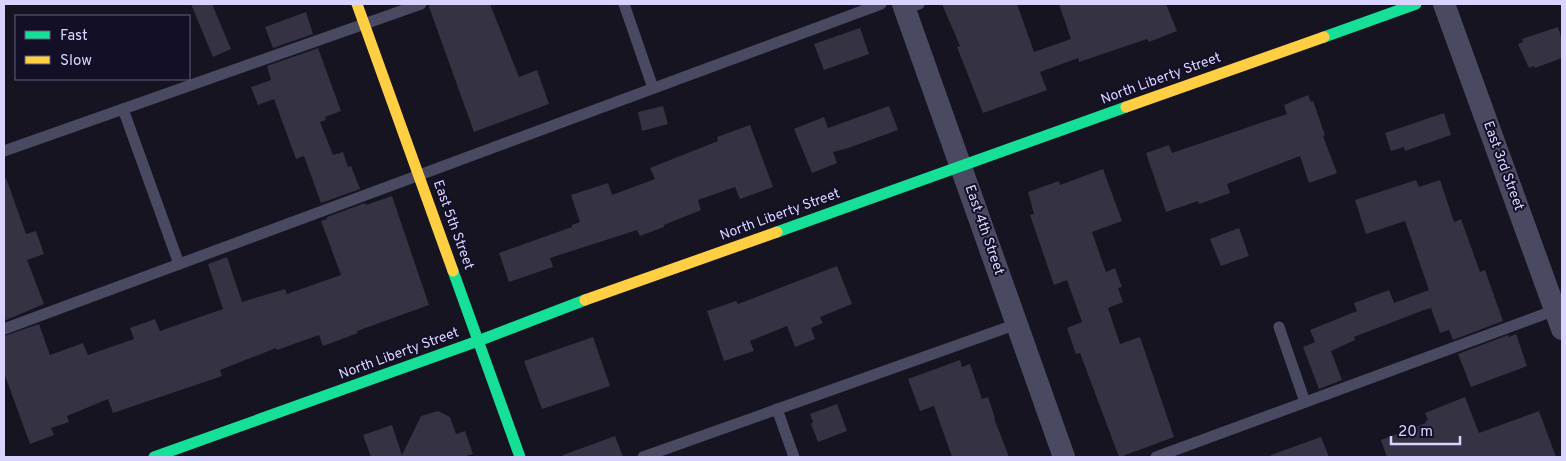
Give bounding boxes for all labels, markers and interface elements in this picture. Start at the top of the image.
legend [15,15,190,80]
text: Fast [60,27,88,46]
street label: North Liberty Street [1099,49,1223,109]
text: Slow [60,52,92,71]
street label: East 3rd Street [1479,119,1527,213]
street label: East 5th Street [429,178,477,272]
street label: East 4th Street [961,183,1007,277]
street label: North Liberty Street [718,185,842,245]
street label: North Liberty Street [337,324,461,384]
scale bar [1391,414,1460,446]
text: 20 m [1398,423,1433,442]

